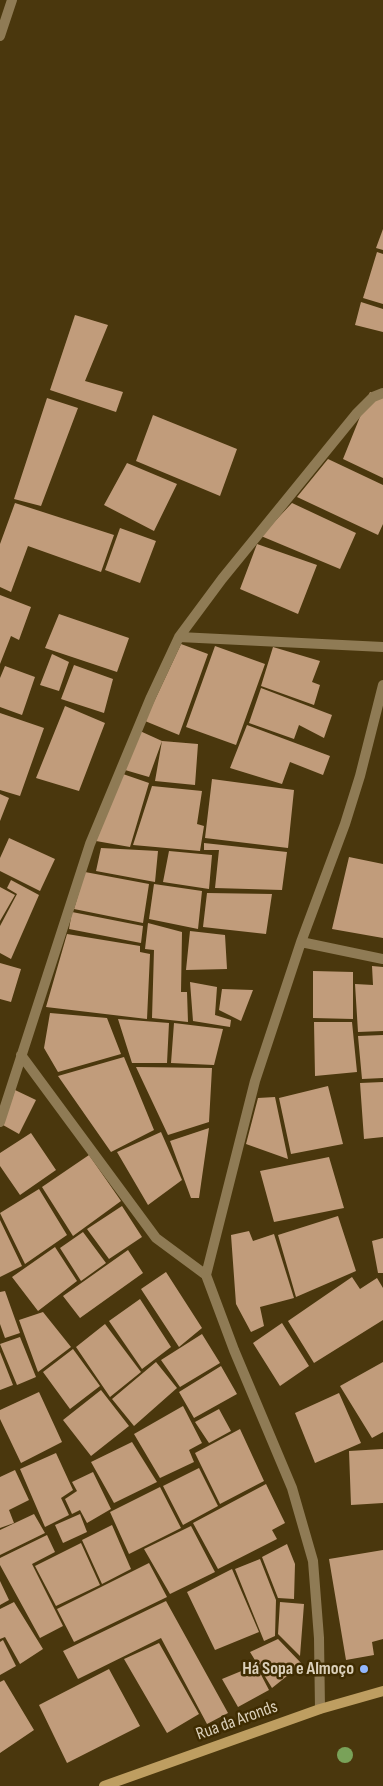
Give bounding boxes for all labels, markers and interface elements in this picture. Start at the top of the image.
place label: Há Sopa e Almoço [242,1658,354,1680]
marker: Há Sopa e Almoço [358,1663,370,1675]
street label: Rua da Aronds [193,1696,281,1746]

